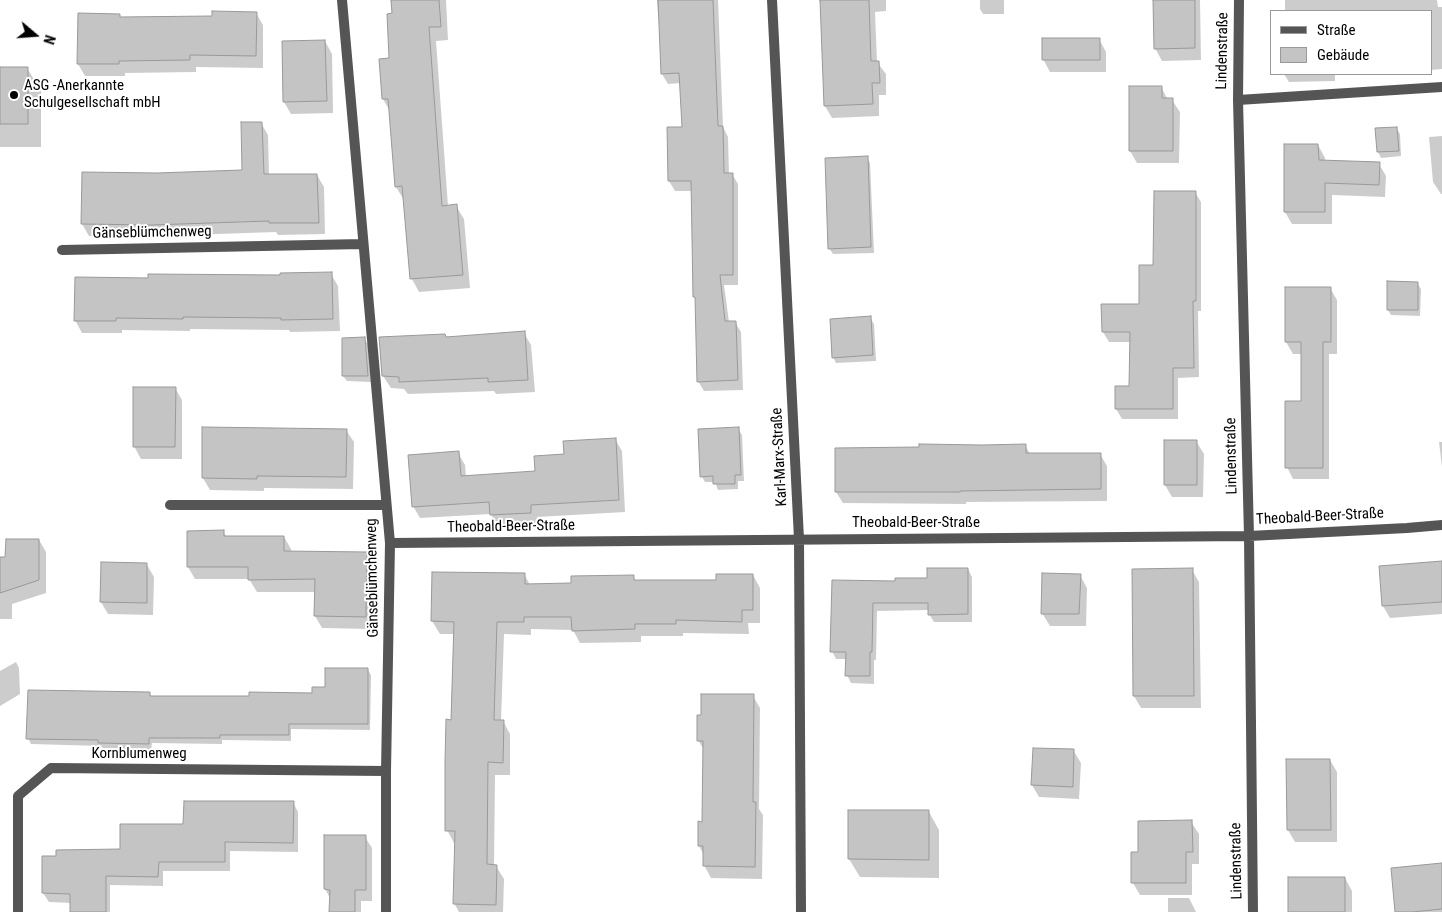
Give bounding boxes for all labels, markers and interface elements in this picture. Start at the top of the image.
north arrow [10,10,60,60]
legend [1270,10,1432,75]
street label: Lindenstraße [1213,12,1233,90]
text: Straße [1317,21,1356,39]
text: N [40,33,58,46]
text: Gebäude [1317,46,1369,64]
place label: ASG -Anerkannte Schulgesellschaft mbH [24,77,161,112]
marker: ASG -Anerkannte Schulgesellschaft mbH [8,89,20,101]
street label: Gänseblümchenweg [92,223,212,243]
street label: Karl-Marx-Straße [768,407,792,507]
street label: Lindenstraße [1222,417,1242,495]
street label: Theobald-Beer-Straße [1256,505,1384,529]
street label: Theobald-Beer-Straße [852,514,980,532]
street label: Theobald-Beer-Straße [447,517,575,537]
street label: Gänseblümchenweg [363,518,383,638]
street label: Kornblumenweg [91,745,187,763]
street label: Lindenstraße [1227,822,1247,900]

